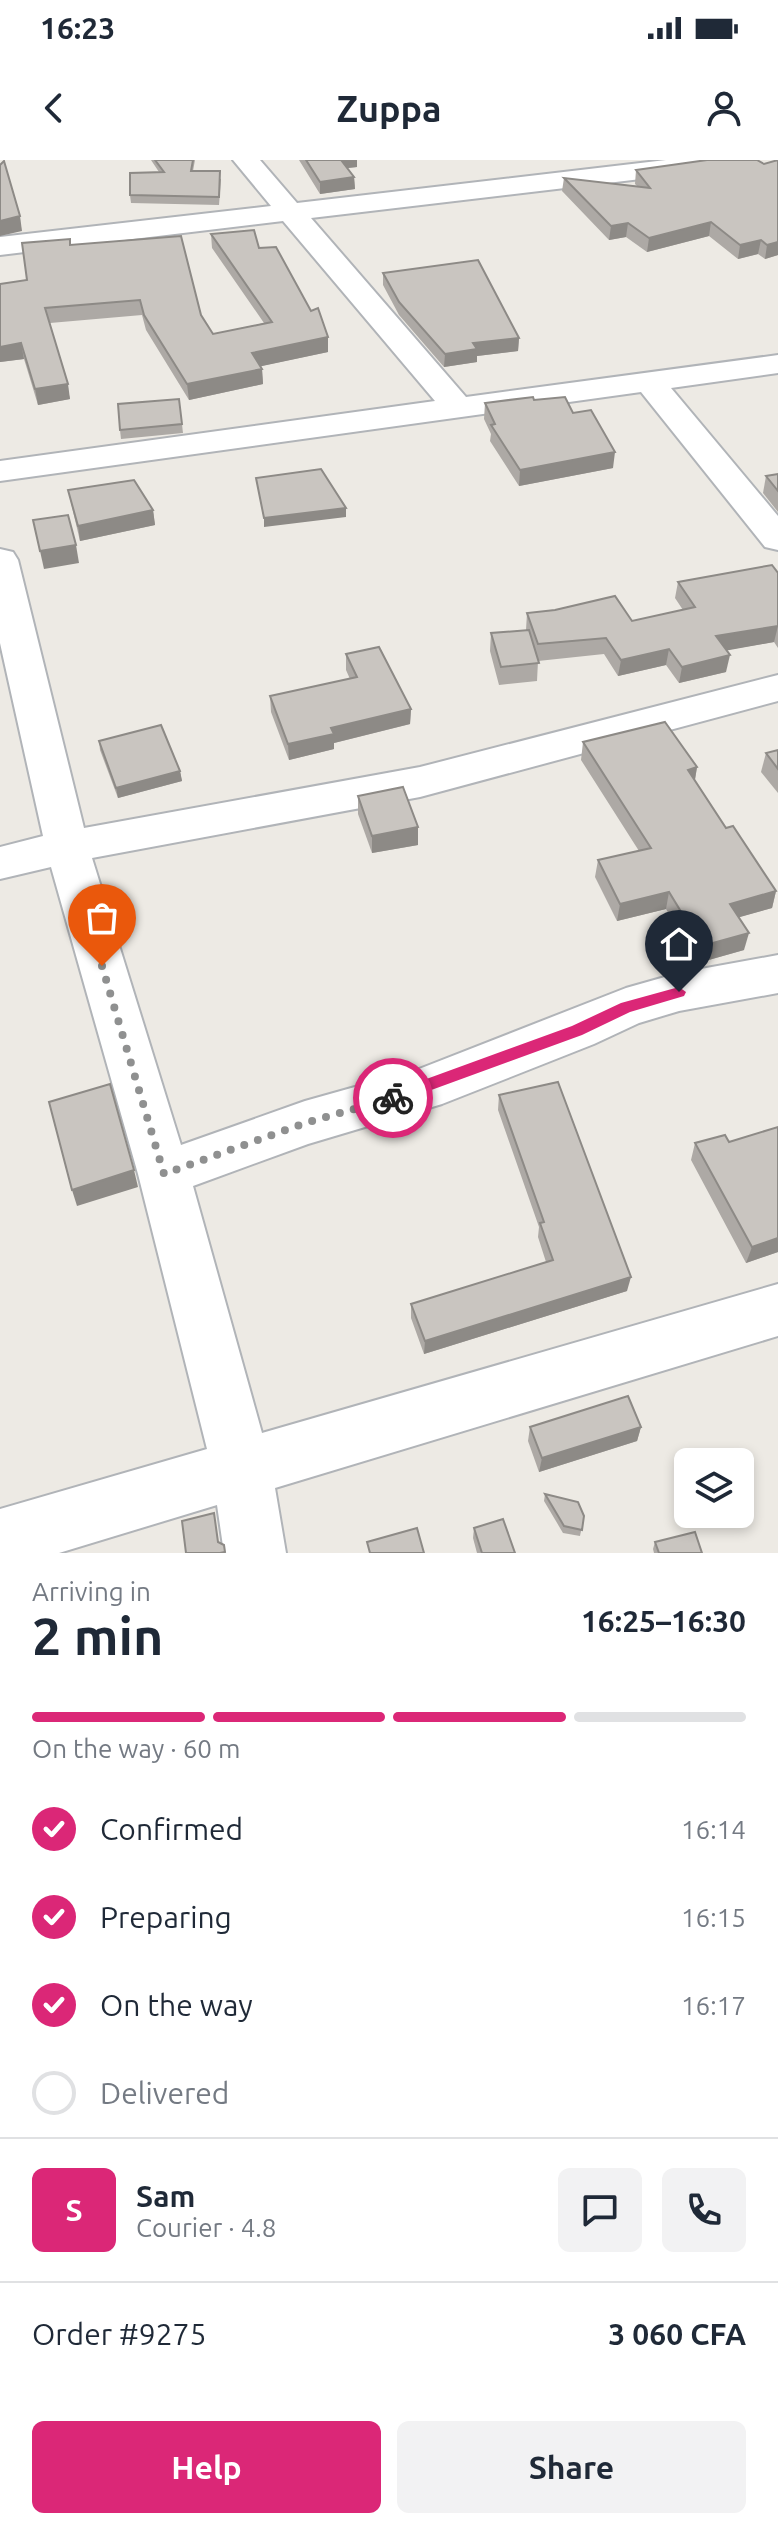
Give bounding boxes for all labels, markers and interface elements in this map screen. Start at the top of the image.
text: 16:23 [40,11,115,45]
icon: back [32,86,76,130]
icon: person [702,86,746,130]
text: Zuppa [336,88,442,129]
pin [68,884,136,966]
icon: bag [80,896,124,940]
pin [645,910,713,992]
icon: home [657,922,701,966]
courier [353,1058,433,1138]
icon: bike [371,1076,415,1120]
map controls [674,1448,754,1528]
button: layers [674,1448,754,1528]
text: Arriving in [32,1577,151,1606]
text: 16:25–16:30 [581,1604,746,1638]
text: 2 min [32,1607,163,1665]
text: On the way · 60 m [32,1734,240,1763]
icon: check [32,1807,76,1851]
text: Confirmed [100,1812,243,1846]
text: 16:14 [681,1815,746,1844]
icon: check [32,1895,76,1939]
text: Preparing [100,1900,232,1934]
text: 16:15 [681,1903,746,1932]
icon: check [32,1983,76,2027]
text: On the way [100,1988,253,2022]
text: 16:17 [681,1991,746,2020]
text: Delivered [100,2076,229,2110]
button: chat [558,2168,642,2252]
button: phone [662,2168,746,2252]
text: Sam [136,2179,195,2213]
text: S [65,2193,83,2227]
text: Courier · 4.8 [136,2213,276,2242]
text: Order #9275 [32,2317,206,2351]
text: 3 060 CFA [608,2317,746,2351]
button: Help [32,2421,381,2513]
button: Share [397,2421,746,2513]

